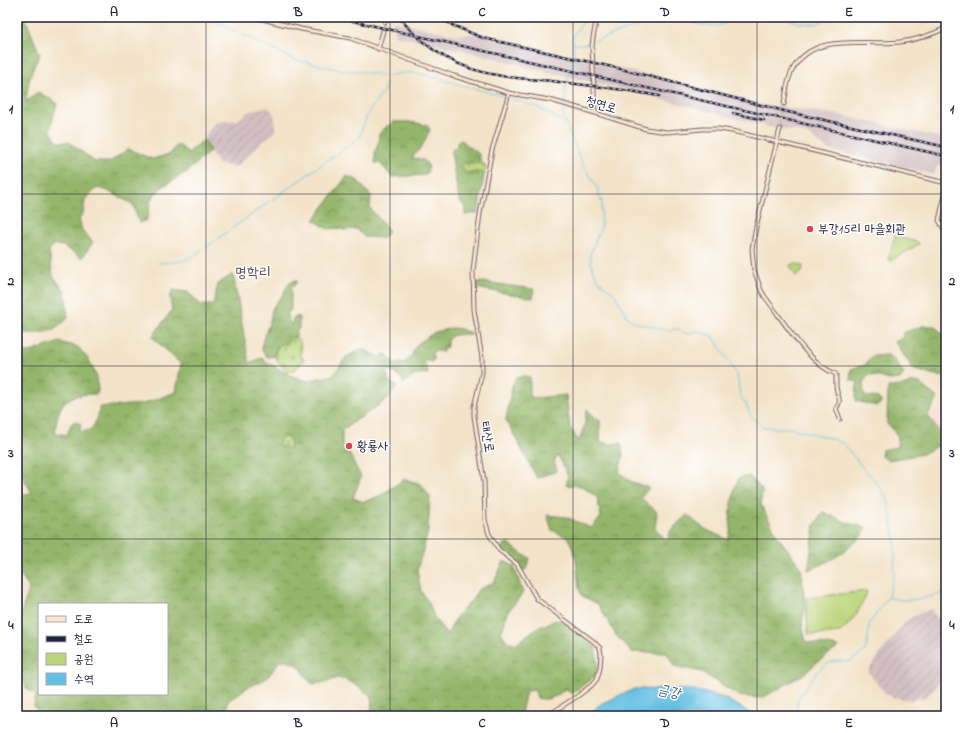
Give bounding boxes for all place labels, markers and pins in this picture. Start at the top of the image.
place label: 부강15리 마을회관 [818,220,906,239]
marker: 부강15리 마을회관 [805,224,815,234]
place label: 황룡사 [357,437,388,456]
marker: 황룡사 [344,441,354,451]

